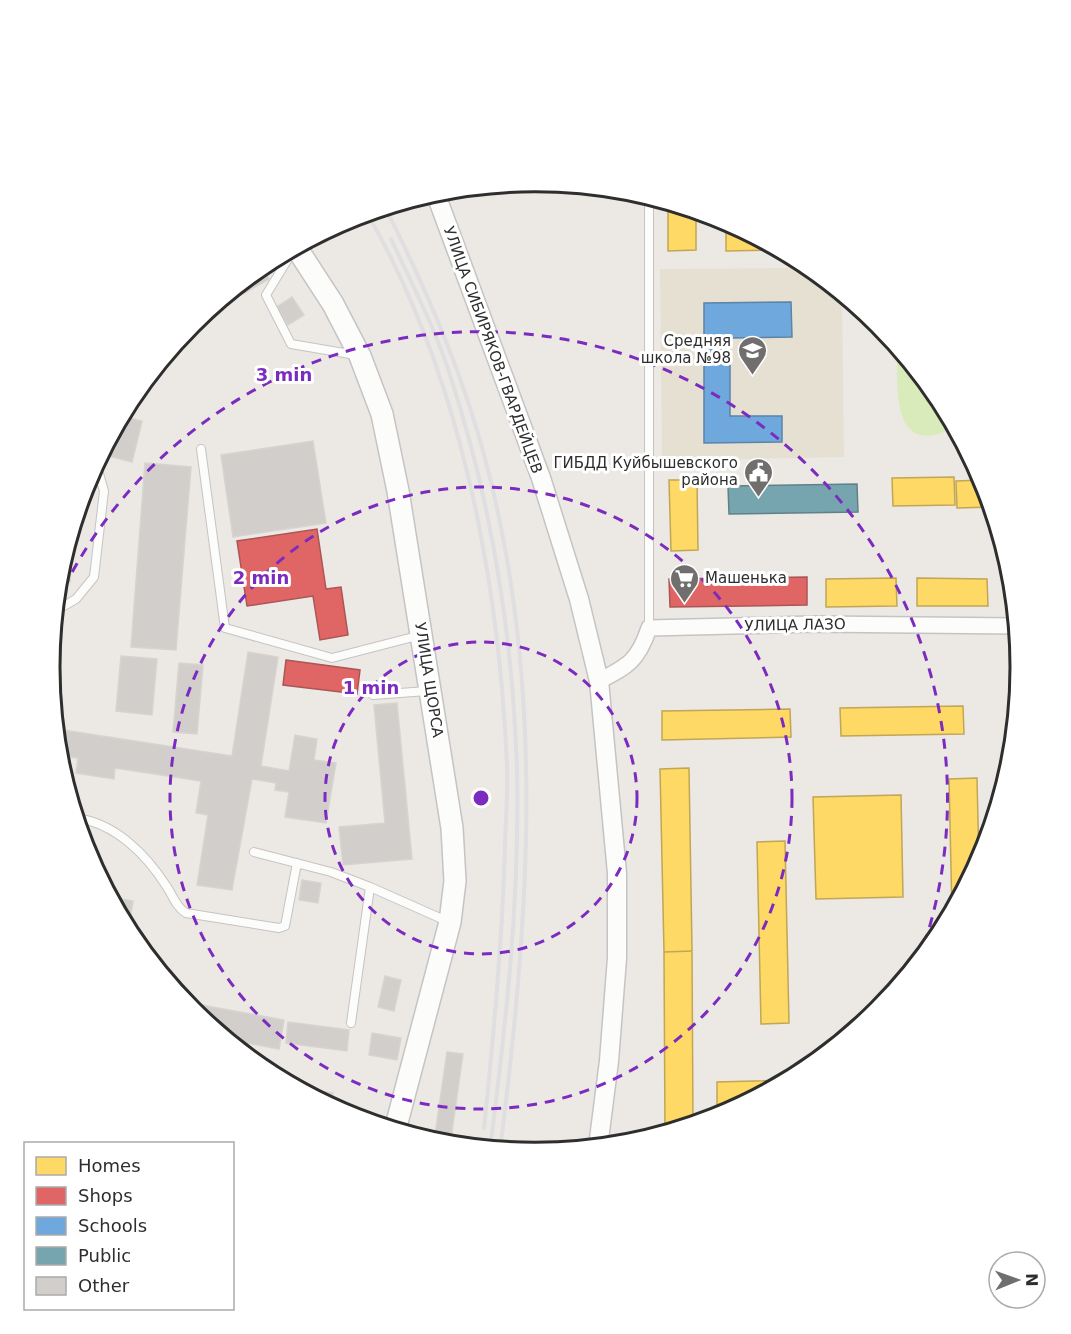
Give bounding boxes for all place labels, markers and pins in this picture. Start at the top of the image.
place label: Средняя школа №98 [641,332,731,367]
school or university icon: Средняя школа №98 [736,334,768,376]
place label: ГИБДД Куйбышевского района [553,454,738,489]
public building icon: ГИБДД Куйбышевского района [743,456,775,498]
supermarket icon: Машенька [668,562,700,604]
place label: Машенька [705,569,787,587]
centre of rings [471,788,491,808]

